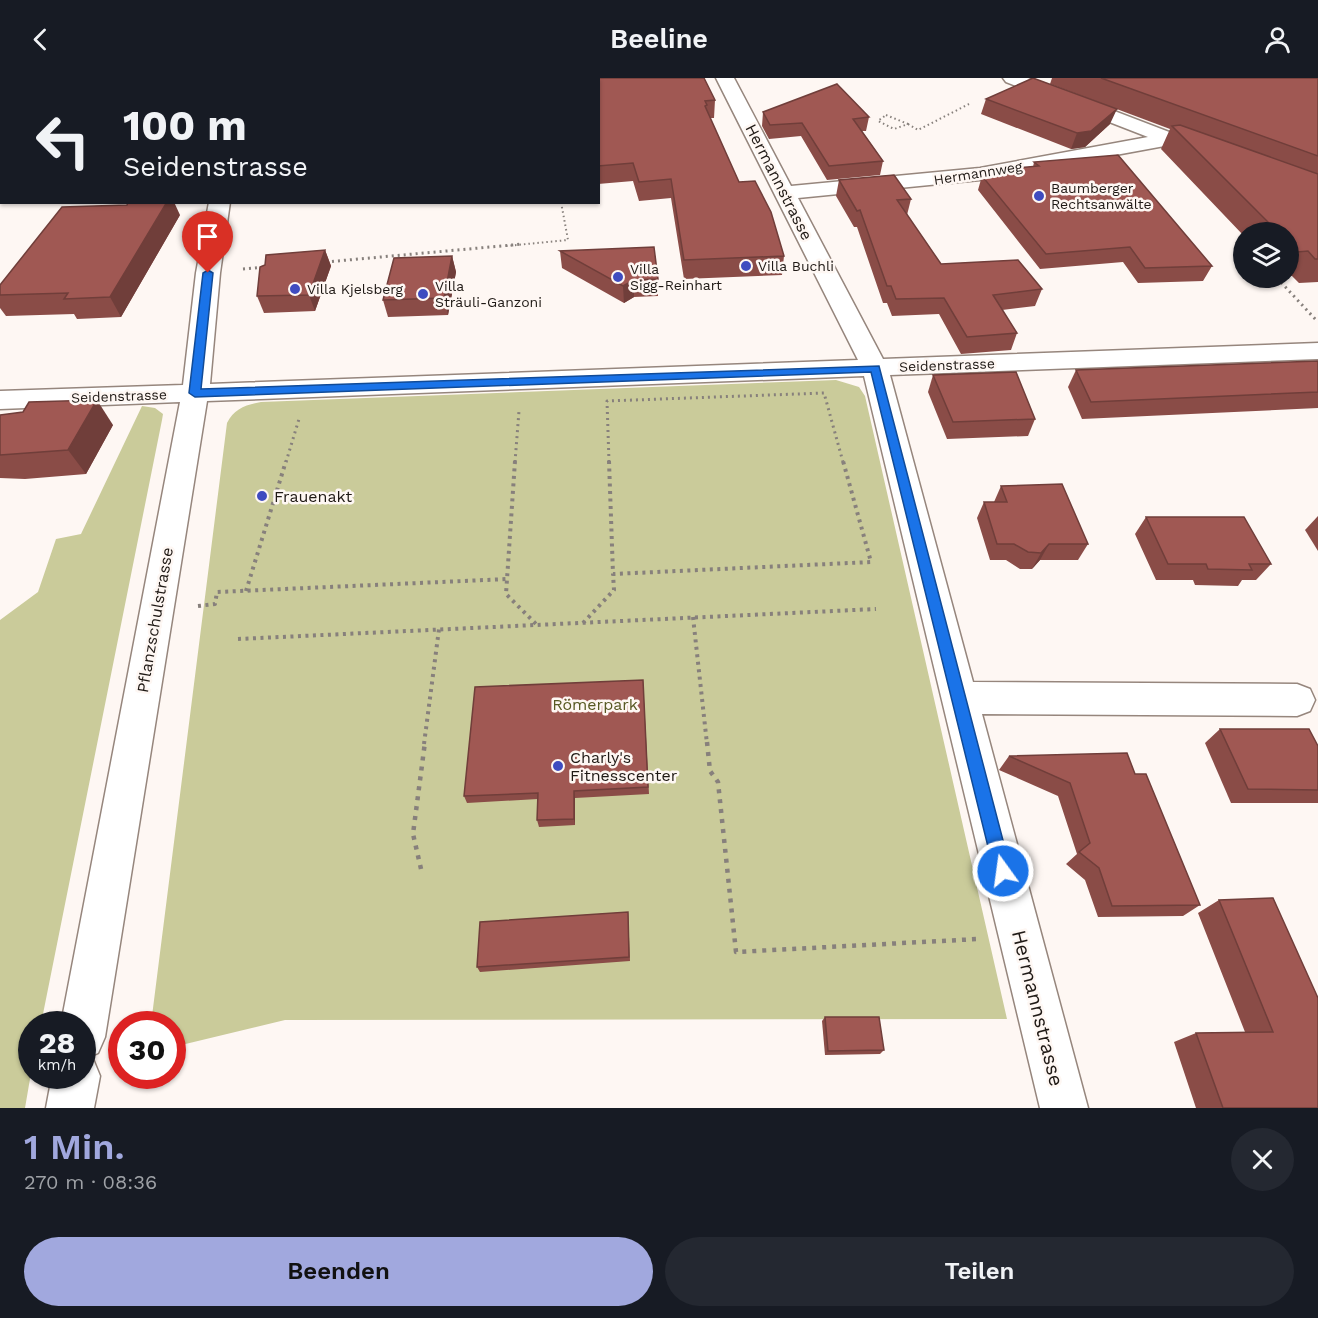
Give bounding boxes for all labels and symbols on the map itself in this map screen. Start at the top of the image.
street label: Hermannstrasse [741,121,817,243]
street label: Hermannweg [933,158,1024,188]
place label: Baumberger Rechtsanwälte [1051,180,1152,212]
marker: Baumberger Rechtsanwälte [1032,189,1046,203]
pin [182,211,233,273]
place label: Villa Buchli [758,258,834,274]
marker: Villa Buchli [739,259,753,273]
place label: Villa Sigg-Reinhart [630,261,722,293]
marker: Villa Sigg-Reinhart [611,270,625,284]
place label: Villa Sträuli-Ganzoni [435,278,542,310]
place label: Villa Kjelsberg [307,281,404,297]
marker: Villa Kjelsberg [288,282,302,296]
marker: Villa Sträuli-Ganzoni [416,287,430,301]
street label: Seidenstrasse [899,355,995,375]
street label: Seidenstrasse [71,386,167,406]
place label: Frauenakt [274,487,353,506]
marker: Frauenakt [255,489,269,503]
street label: Pflanzschulstrasse [133,546,177,694]
park label: Römerpark [552,695,638,714]
place label: Charly's Fitnesscenter [570,748,678,785]
marker: Charly's Fitnesscenter [551,759,565,773]
position arrow [971,839,1035,903]
street label: Hermannstrasse [1007,927,1069,1089]
speed limit sign: 30 [108,1011,186,1089]

